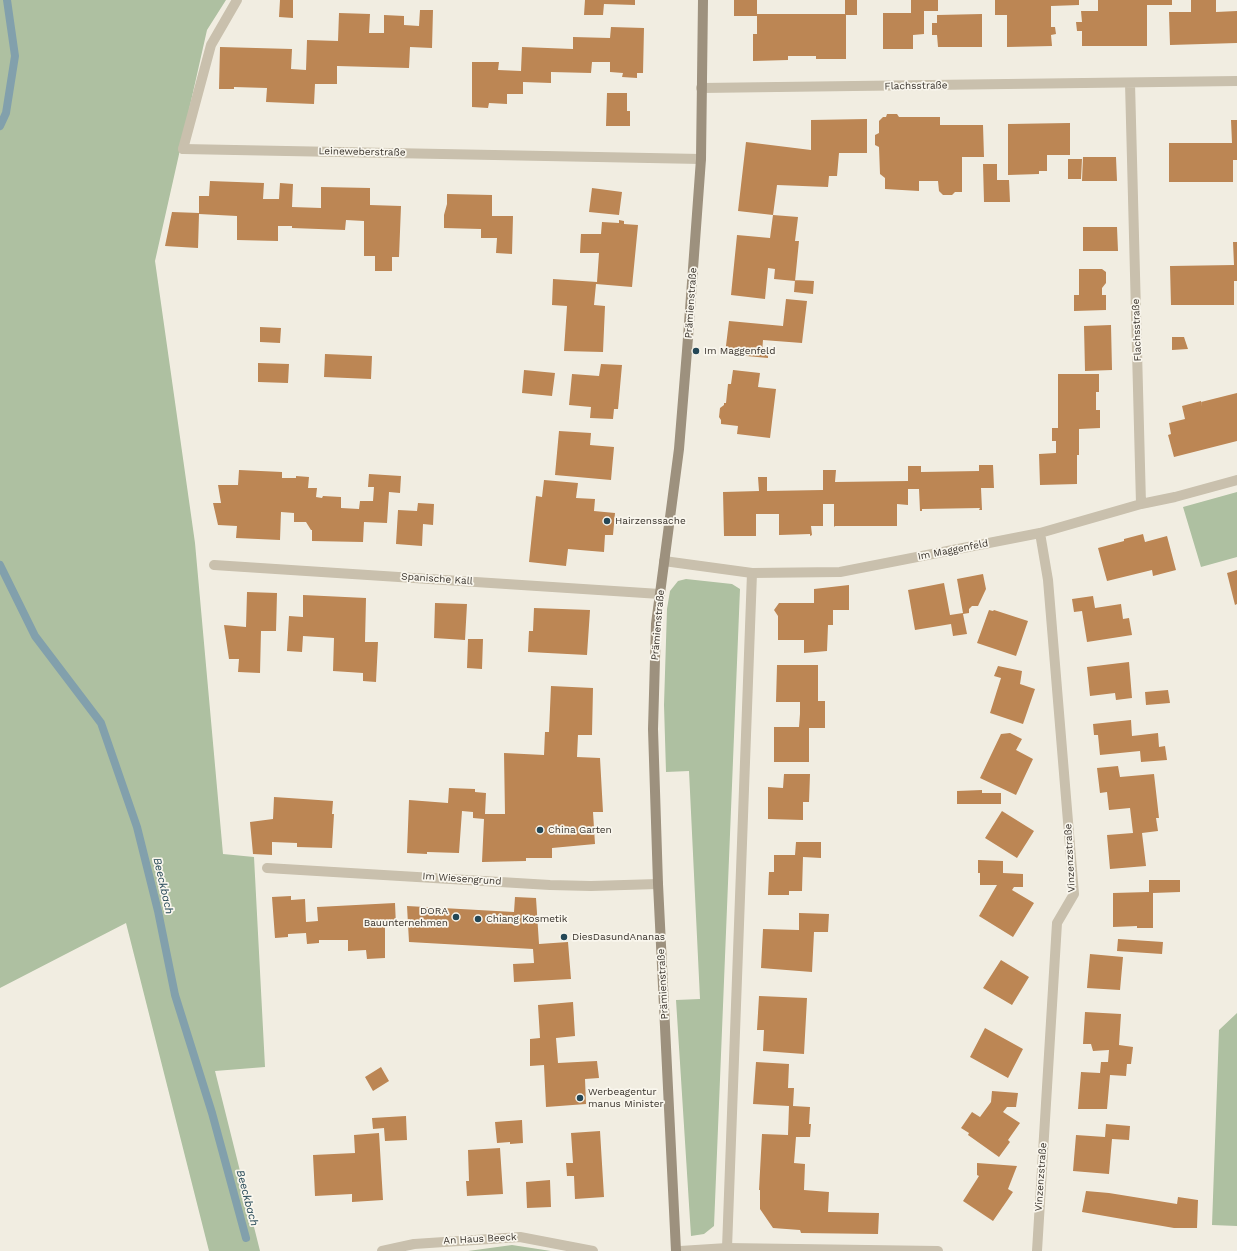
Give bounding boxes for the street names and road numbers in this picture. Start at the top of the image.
street label: Flachsstraße [884,79,948,93]
street label: Leineweberstraße [318,145,406,159]
street label: Prämienstraße [683,267,699,339]
street label: Flachsstraße [1130,298,1144,362]
street label: Im Maggenfeld [917,537,989,563]
street label: Spanische Kall [401,571,473,587]
street label: Prämienstraße [649,589,667,661]
street label: Vinzenzstraße [1062,823,1078,893]
street label: Im Wiesengrund [422,870,502,888]
street label: Prämienstraße [655,948,671,1020]
street label: Vinzenzstraße [1033,1142,1049,1212]
street label: An Haus Beeck [443,1231,517,1247]

